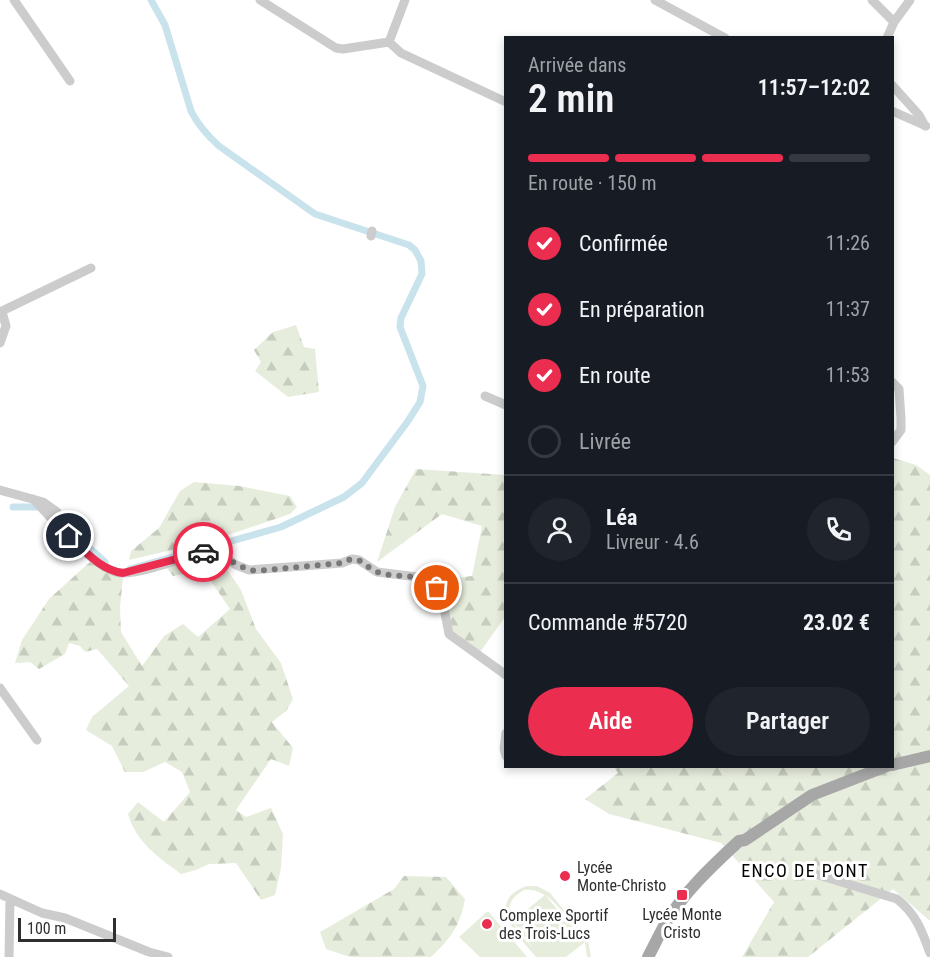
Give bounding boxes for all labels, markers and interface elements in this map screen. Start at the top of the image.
text: Arrivée dans [528,53,626,77]
text: 11:57–12:02 [758,75,870,100]
text: 2 min [528,76,614,122]
text: En route · 150 m [528,171,656,195]
icon: check [528,227,561,260]
text: Confirmée [579,231,668,256]
text: 11:26 [826,231,870,255]
icon: check [528,293,561,326]
text: En préparation [579,297,705,322]
text: 11:37 [826,297,870,321]
icon: check [528,359,561,392]
text: En route [579,363,651,388]
text: 11:53 [826,363,870,387]
text: Livrée [579,429,631,454]
button: person [528,498,591,561]
button: phone [807,498,870,561]
text: Léa [606,505,637,530]
pin [43,510,94,561]
icon: home [52,519,85,552]
courier [173,522,233,582]
text: Livreur · 4.6 [606,530,699,554]
icon: car [187,536,220,569]
pin [411,562,462,613]
icon: bag [420,571,453,604]
text: Commande #5720 [528,610,688,635]
text: 23.02 € [803,610,870,635]
button: Aide [528,687,693,756]
button: Partager [705,687,870,756]
place label: Lycée Monte-Christo [577,858,666,895]
district label: ENCO DE PONT [741,860,869,881]
marker: Lycée Monte-Christo [558,869,572,883]
marker: Lycée Monte Cristo [675,888,689,902]
place label: Lycée Monte Cristo [642,905,722,942]
place label: Complexe Sportif des Trois-Lucs [499,906,608,943]
scale bar [18,915,116,942]
marker: Complexe Sportif des Trois-Lucs [480,917,494,931]
text: 100 m [27,919,66,938]

